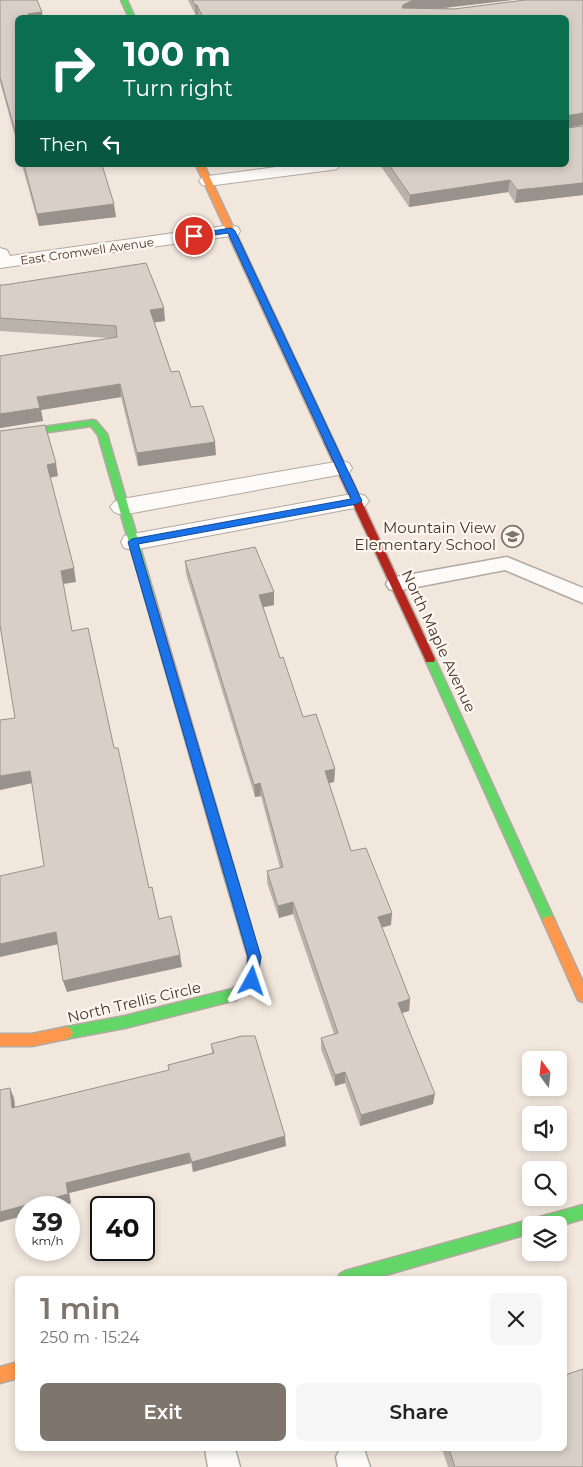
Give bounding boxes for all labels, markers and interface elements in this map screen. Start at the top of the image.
text: 100 m [123,32,231,75]
icon: right [40,35,105,100]
text: Turn right [123,75,233,102]
icon: left [98,130,126,158]
text: Then [40,133,88,156]
pin [173,215,215,257]
icon: arrive [180,222,208,250]
street label: East Cromwell Avenue [19,234,155,268]
place label: Mountain View Elementary School [355,518,497,554]
school or university icon: Mountain View Elementary School [500,524,524,548]
street label: North Maple Avenue [398,567,480,715]
position arrow [225,954,277,1006]
street label: North Trellis Circle [65,977,203,1027]
north arrow [522,1051,568,1096]
map controls [522,1051,567,1261]
button: sound [522,1106,567,1151]
button: search [522,1161,567,1206]
speed limit sign: 40 [90,1196,155,1261]
text: 39 [32,1207,63,1237]
button: layers [522,1216,567,1261]
text: km/h [31,1233,64,1248]
text: 1 min [40,1290,121,1327]
button: close [490,1293,542,1345]
text: 250 m · 15:24 [40,1328,140,1347]
button: Exit [40,1383,286,1441]
button: Share [296,1383,542,1441]

